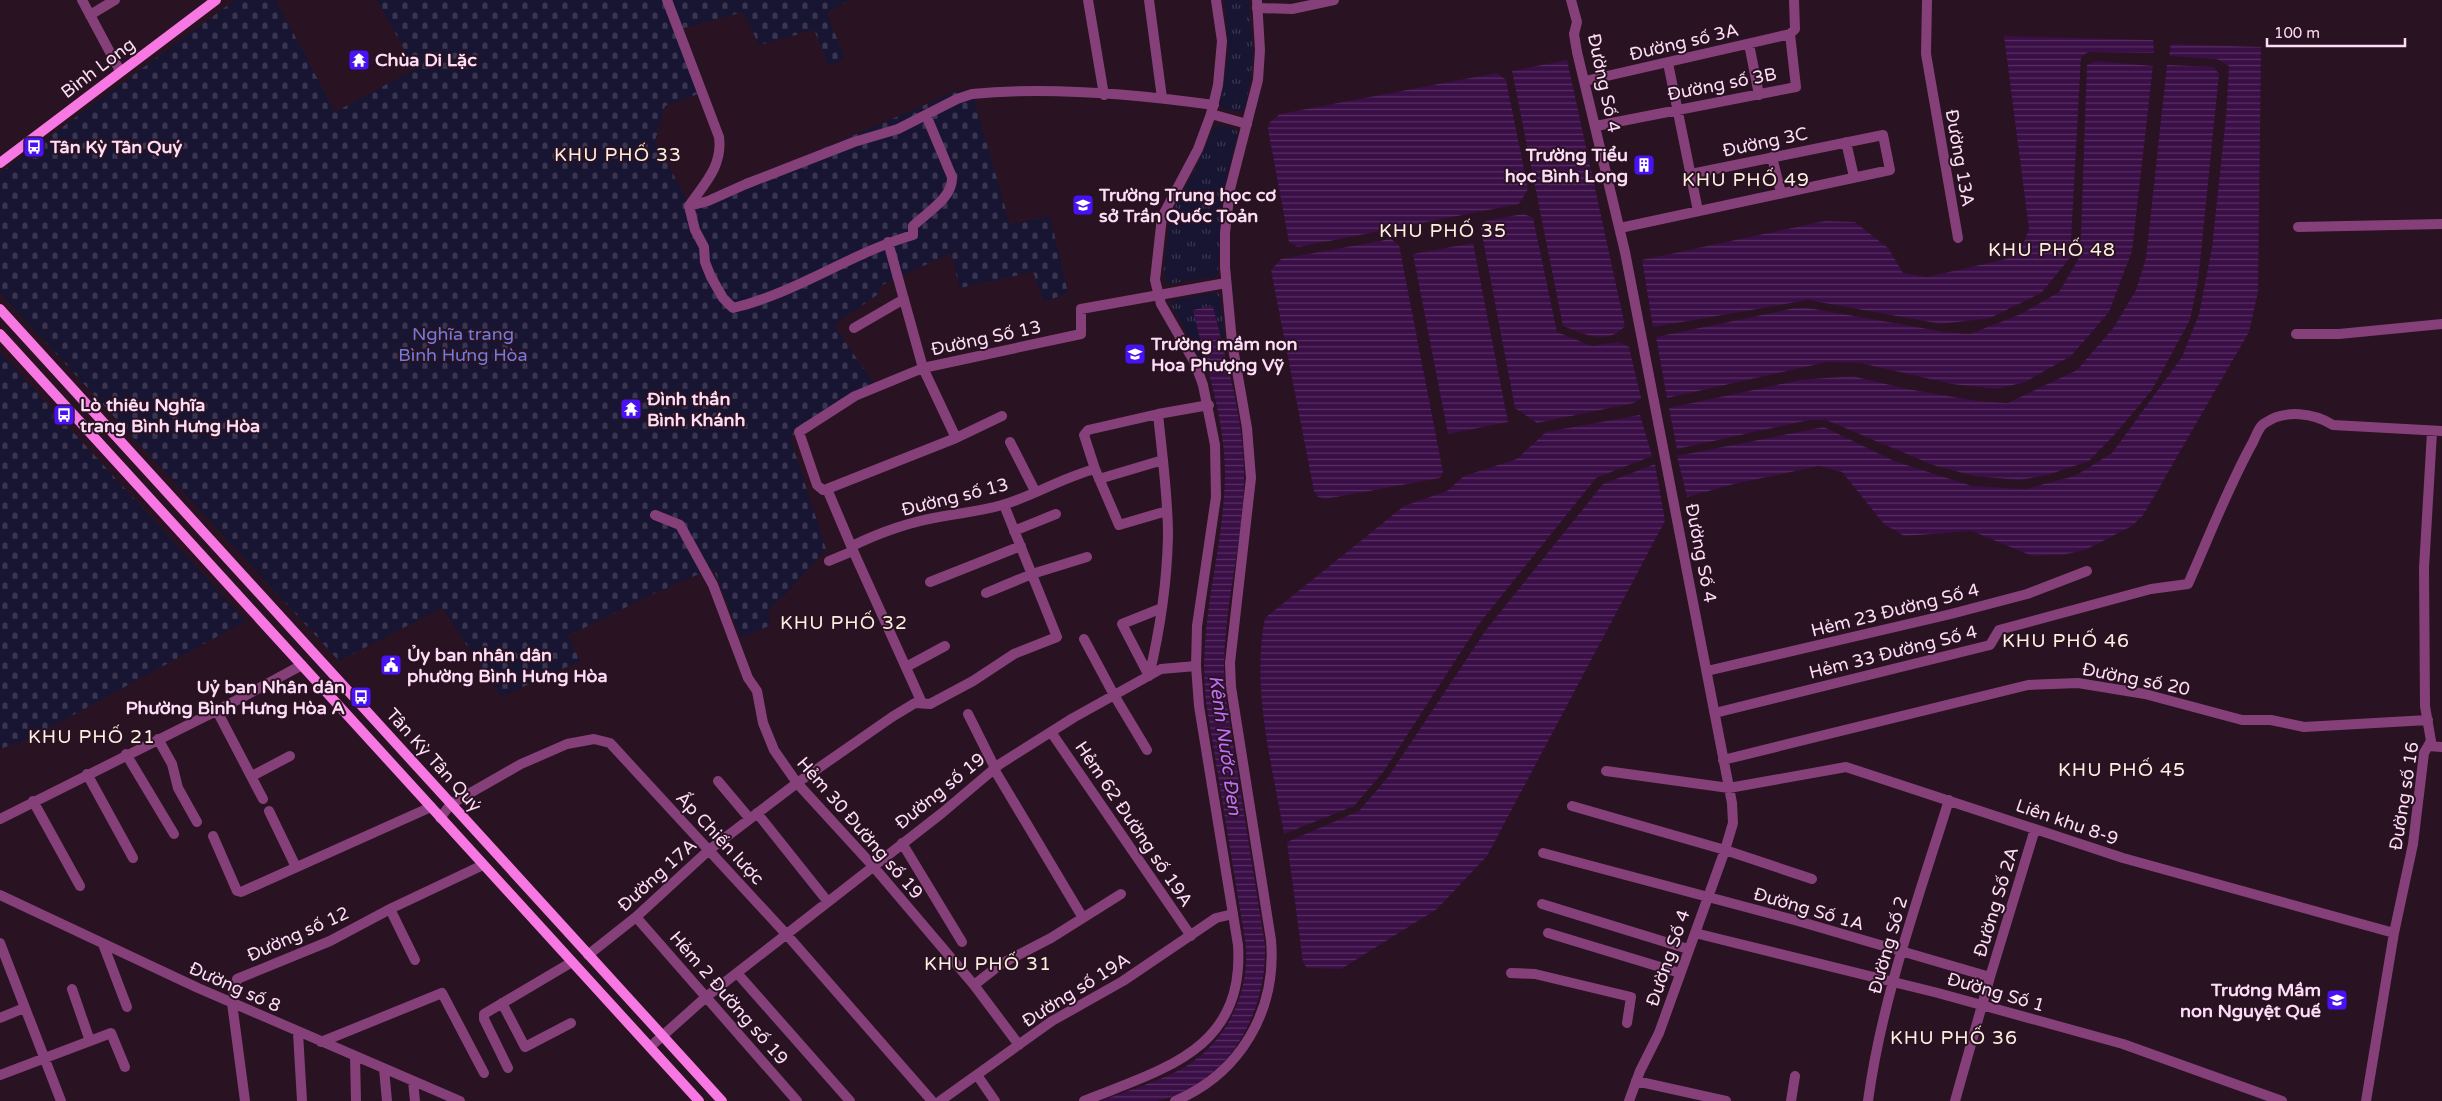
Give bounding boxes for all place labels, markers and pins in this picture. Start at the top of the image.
temple icon: Chùa Di Lặc [347,48,371,72]
place label: Chùa Di Lặc [375,49,477,71]
bus stop icon: Tân Kỳ Tân Quý [22,135,46,159]
place label: Tân Kỳ Tân Quý [49,136,182,158]
place label: Trường Tiểu học Bình Long [1505,144,1628,187]
building icon: Trường Tiểu học Bình Long [1632,153,1656,177]
place label: Trường Trung học cơ sở Trần Quốc Toản [1098,184,1276,227]
school or university icon: Trường Trung học cơ sở Trần Quốc Toản [1071,193,1095,217]
place label: Trường mầm non Hoa Phượng Vỹ [1150,333,1298,376]
school or university icon: Trường mầm non Hoa Phượng Vỹ [1123,342,1147,366]
place label: Đình thần Bình Khánh [646,388,745,431]
place label: Lò thiêu Nghĩa trang Bình Hưng Hòa [80,394,260,437]
temple icon: Đình thần Bình Khánh [619,397,643,421]
bus stop icon: Lò thiêu Nghĩa trang Bình Hưng Hòa [52,403,76,427]
place label: Ủy ban nhân dân phường Bình Hưng Hòa [407,644,608,687]
public building icon: Ủy ban nhân dân phường Bình Hưng Hòa [379,653,403,677]
place label: Uỷ ban Nhân dân Phường Bình Hưng Hòa A [126,676,345,719]
bus stop icon: Uỷ ban Nhân dân Phường Bình Hưng Hòa A [349,685,373,709]
place label: Trương Mầm non Nguyệt Quế [2180,979,2321,1022]
school or university icon: Trương Mầm non Nguyệt Quế [2325,988,2349,1012]

